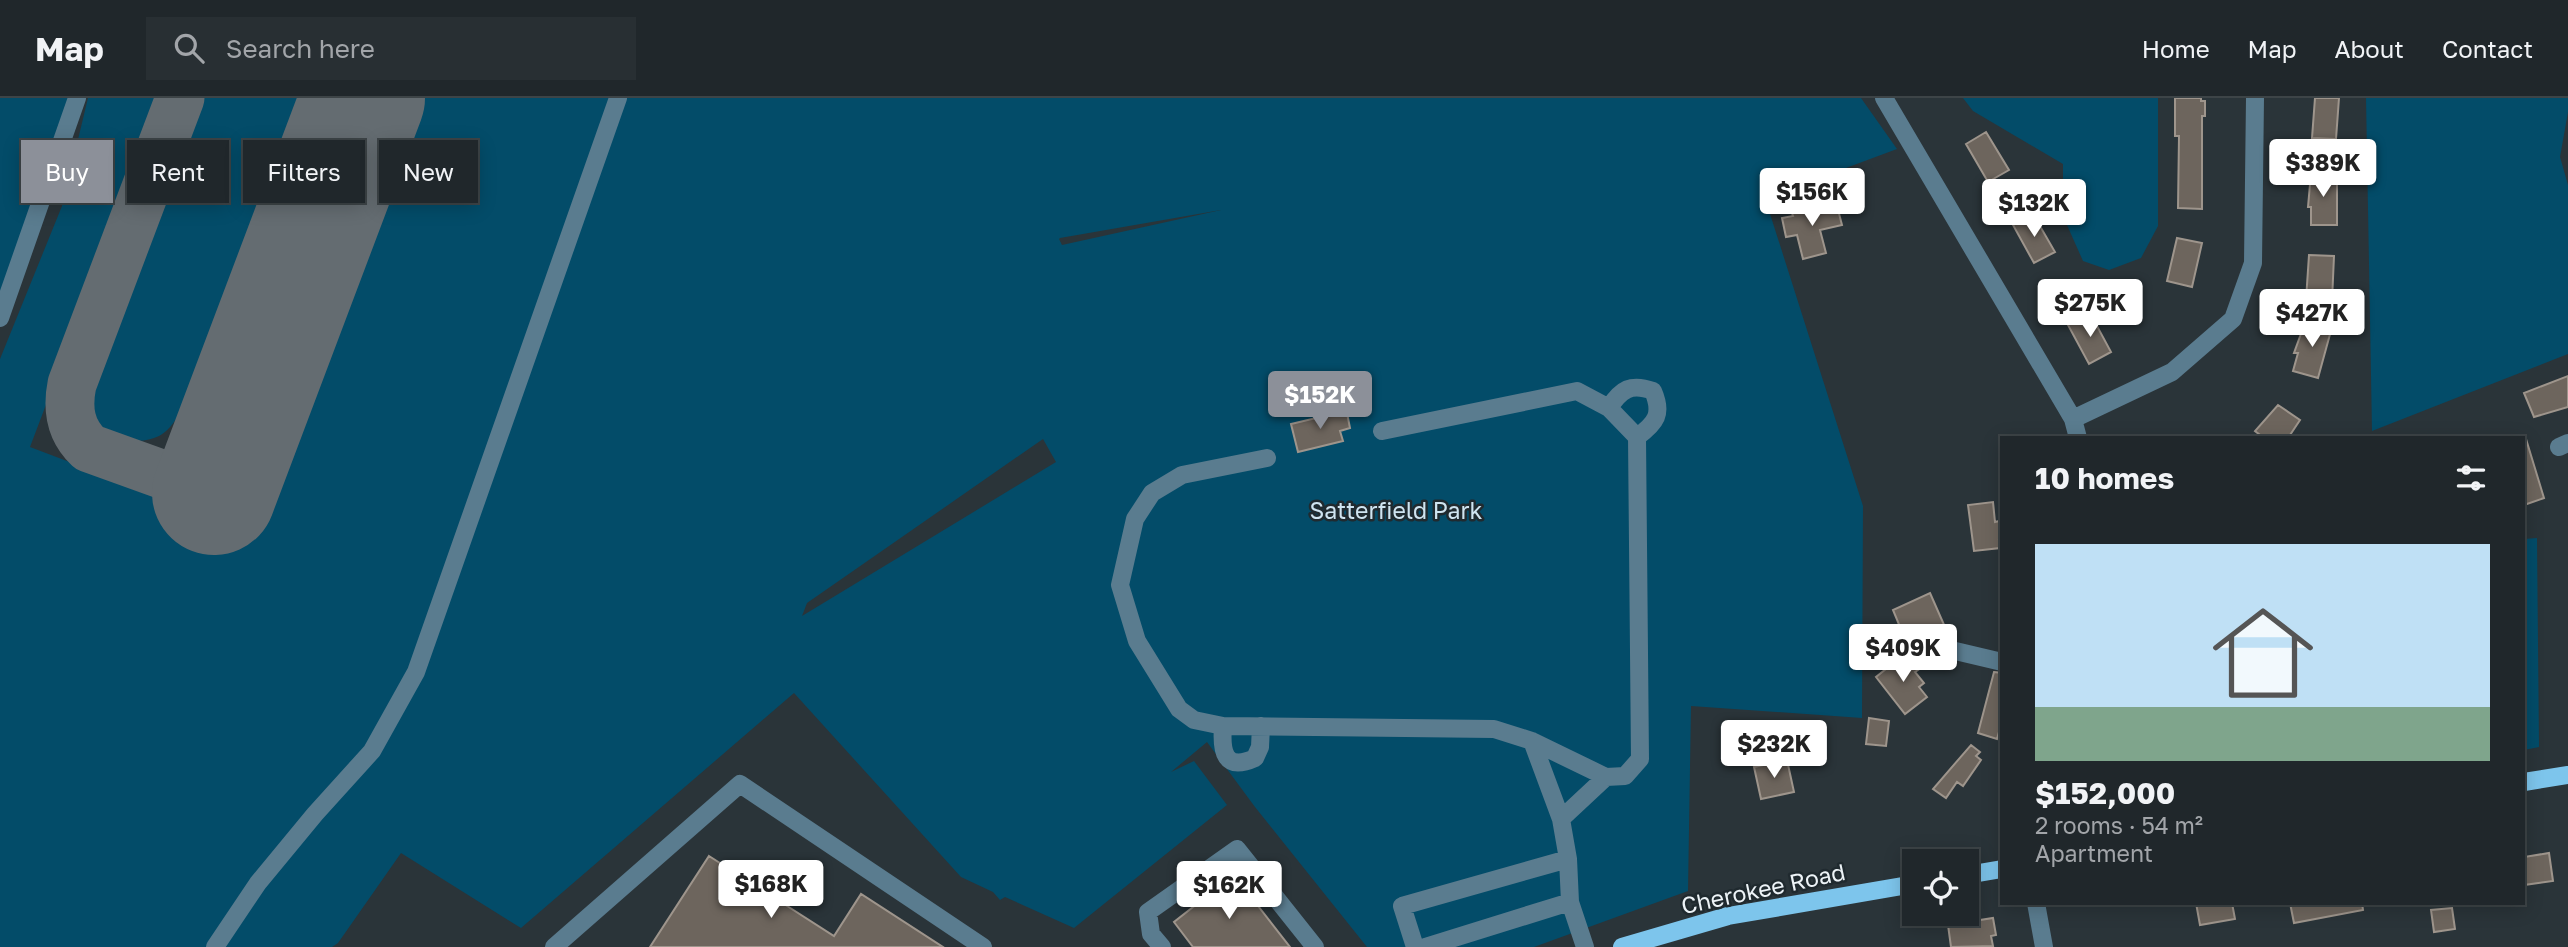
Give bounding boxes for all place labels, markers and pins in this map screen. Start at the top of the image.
pin: $389K [2274,140,2372,199]
pin: $156K [1763,169,1861,228]
pin: $132K [1985,180,2083,239]
pin: $275K [2041,280,2139,339]
pin: $427K [2263,289,2361,349]
pin: $152K [1271,372,1369,431]
pin: $409K [1854,624,1952,684]
pin: $232K [1725,720,1823,780]
pin: $168K [722,860,820,920]
pin: $162K [1180,862,1278,921]

